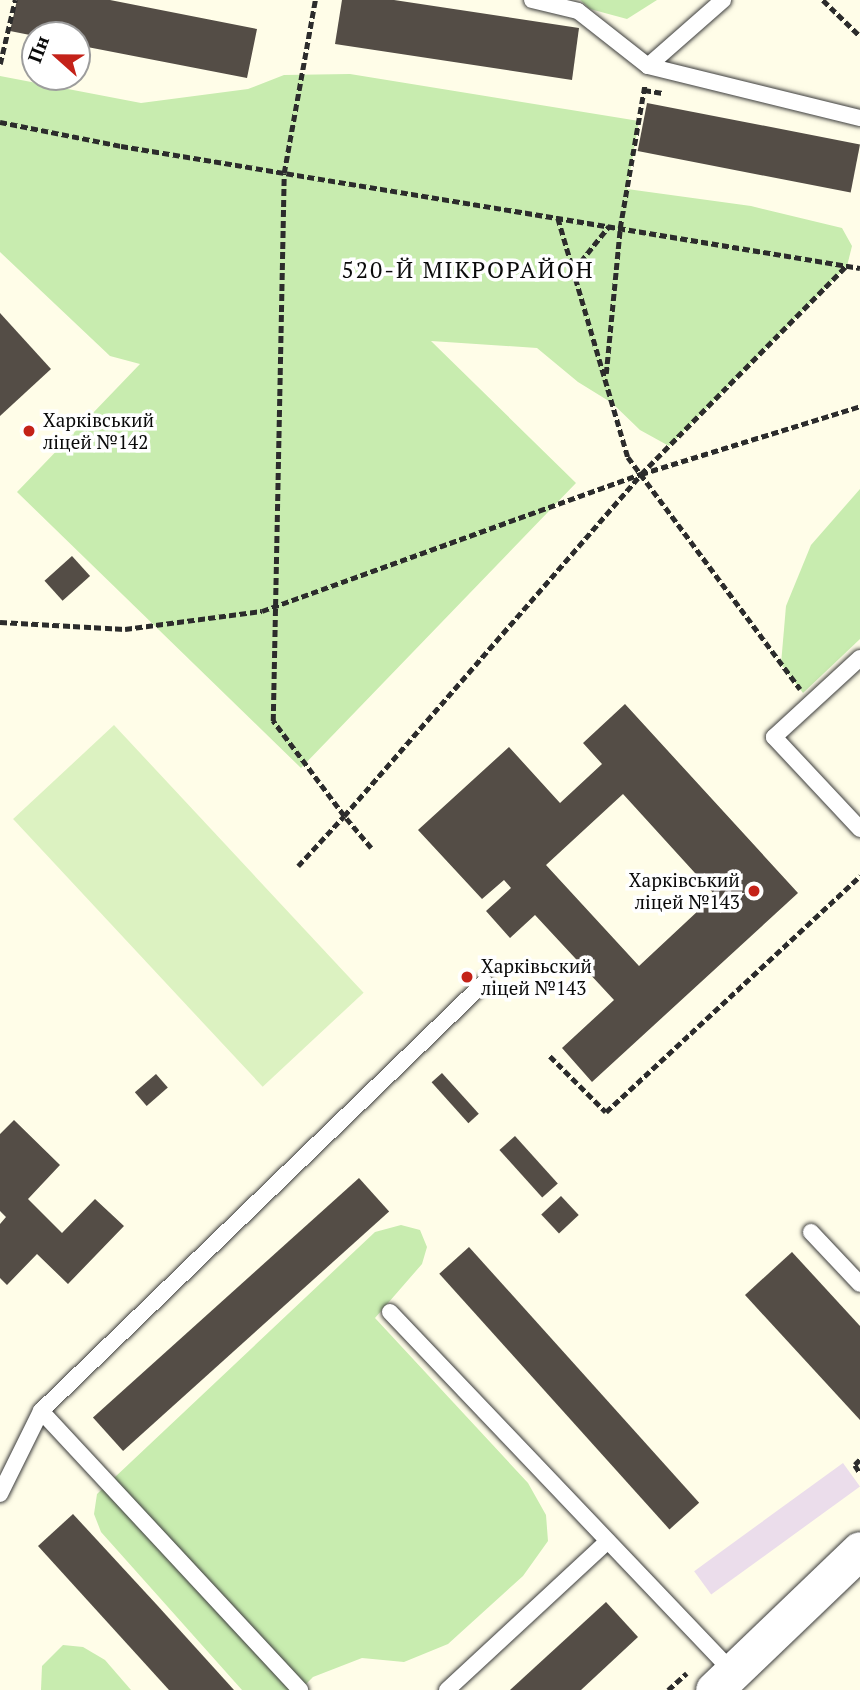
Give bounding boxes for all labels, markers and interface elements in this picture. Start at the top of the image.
north arrow [21,21,91,91]
text: Пн [21,32,54,66]
district label: 520-Й МІКРОРАЙОН [344,256,592,284]
place label: Харківський ліцей №142 [43,409,154,453]
marker: Харківський ліцей №142 [21,423,37,439]
place label: Харківський ліцей №143 [629,869,740,913]
marker: Харківський ліцей №143 [746,883,762,899]
place label: Харківьский ліцей №143 [481,955,592,999]
marker: Харківьский ліцей №143 [459,969,475,985]

